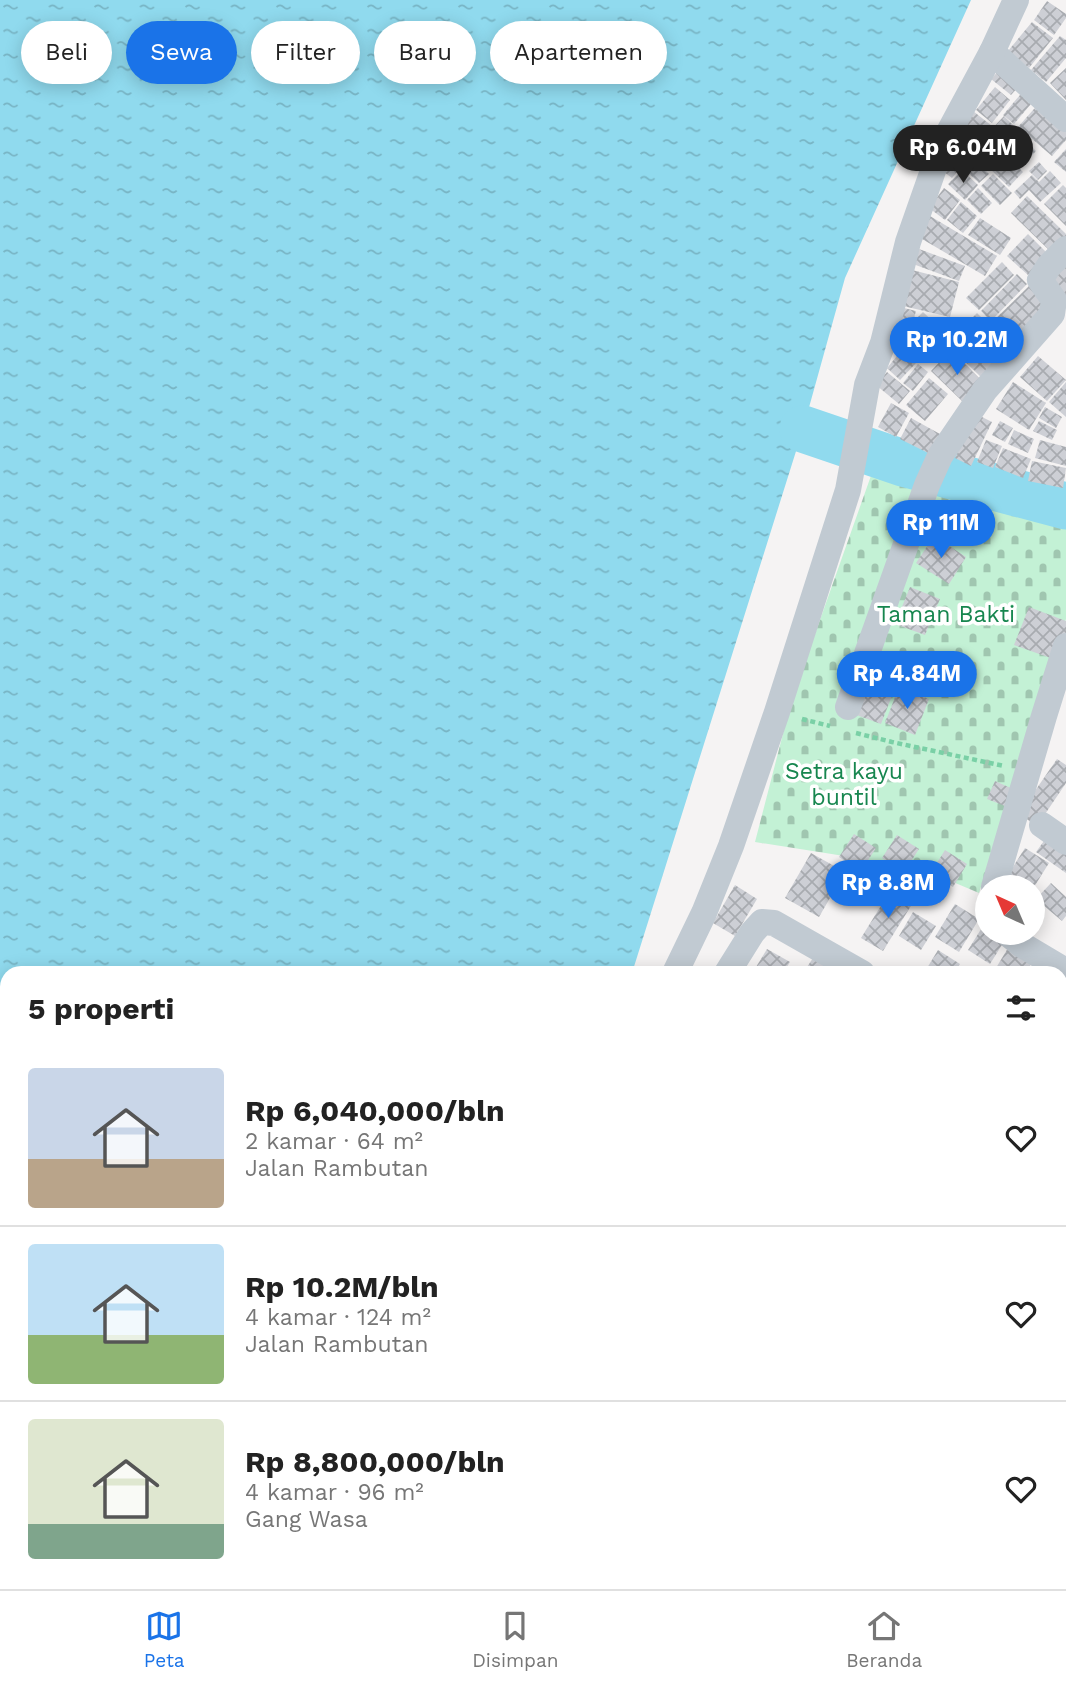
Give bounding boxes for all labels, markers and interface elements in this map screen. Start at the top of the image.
chip: Beli [21,21,112,84]
chip: Sewa [126,21,237,84]
chip: Filter [251,21,360,84]
chip: Baru [374,21,476,84]
chip: Apartemen [490,21,667,84]
pin: Rp 6.04M [891,125,1035,185]
text: Rp 6.04M [909,134,1017,161]
pin: Rp 10.2M [885,318,1029,377]
text: Rp 10.2M [906,326,1008,353]
pin: Rp 11M [884,500,998,560]
text: Rp 11M [902,509,980,536]
park label: Taman Bakti [877,601,1015,628]
pin: Rp 4.84M [835,652,979,711]
text: Rp 4.84M [853,660,961,687]
park label: Setra kayu buntil [785,758,903,811]
pin: Rp 8.8M [823,860,953,920]
text: Rp 8.8M [841,869,935,896]
north arrow [975,875,1045,945]
map controls [975,875,1045,945]
icon: filters [1002,989,1040,1027]
text: 5 properti [28,991,174,1026]
text: Rp 6,040,000/bln [245,1093,505,1128]
icon: home [84,1096,168,1180]
icon: heart [1002,1119,1040,1157]
text: 2 kamar · 64 m² [245,1128,423,1155]
text: Jalan Rambutan [245,1155,429,1182]
text: Rp 10.2M/bln [245,1269,439,1304]
icon: home [84,1272,168,1356]
icon: heart [1002,1295,1040,1333]
text: 4 kamar · 124 m² [245,1304,431,1331]
text: Jalan Rambutan [245,1331,429,1358]
text: Rp 8,800,000/bln [245,1444,505,1479]
icon: home [84,1447,168,1531]
icon: heart [1002,1470,1040,1508]
text: 4 kamar · 96 m² [245,1479,424,1506]
text: Gang Wasa [245,1506,368,1533]
tab: Peta [144,1607,185,1672]
tab: Disimpan [472,1607,559,1672]
tab: Beranda [846,1607,922,1672]

